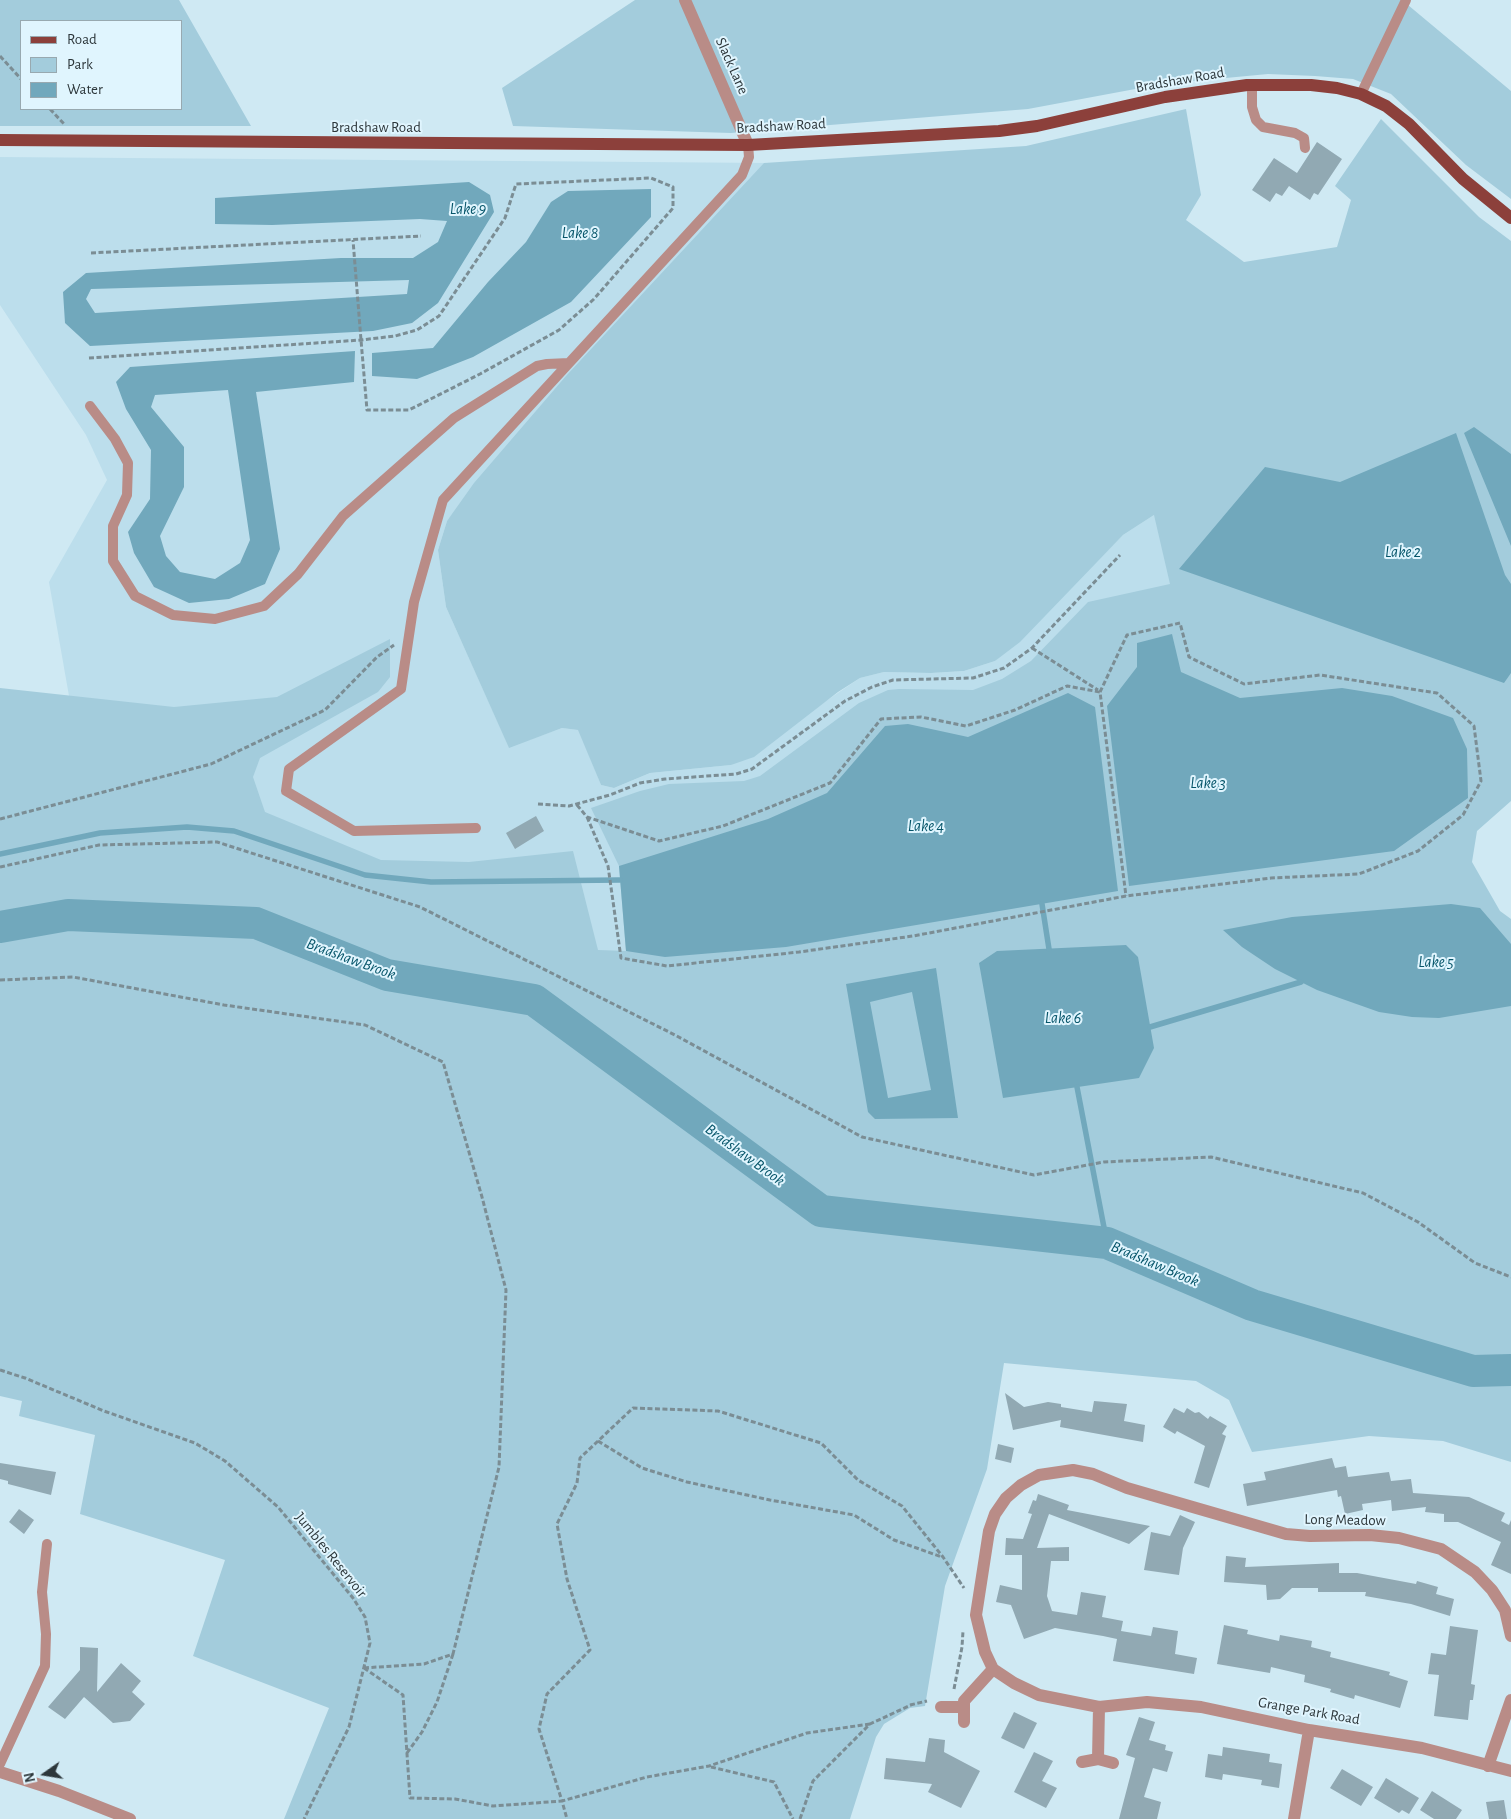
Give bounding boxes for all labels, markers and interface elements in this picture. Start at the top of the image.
legend [20,20,182,110]
text: Road [67,32,97,47]
street label: Slack Lane [712,35,752,97]
text: Park [67,57,93,72]
street label: Bradshaw Road [1134,63,1226,97]
text: Water [67,82,103,97]
street label: Bradshaw Road [736,115,826,137]
street label: Bradshaw Road [331,118,421,136]
water label: Lake 9 [450,199,486,219]
water label: Lake 8 [562,223,598,243]
water label: Lake 2 [1385,542,1421,562]
water label: Lake 3 [1190,773,1226,793]
water label: Lake 4 [908,816,944,836]
water label: Bradshaw Brook [304,934,398,984]
water label: Lake 5 [1418,952,1454,972]
water label: Lake 6 [1045,1008,1081,1028]
water label: Bradshaw Brook [701,1120,789,1190]
water label: Bradshaw Brook [1108,1237,1202,1291]
street label: Jumbles Reservoir [291,1509,371,1601]
street label: Long Meadow [1304,1510,1386,1530]
street label: Grange Park Road [1257,1693,1361,1729]
north arrow [20,1749,70,1799]
text: N [22,1771,38,1784]

